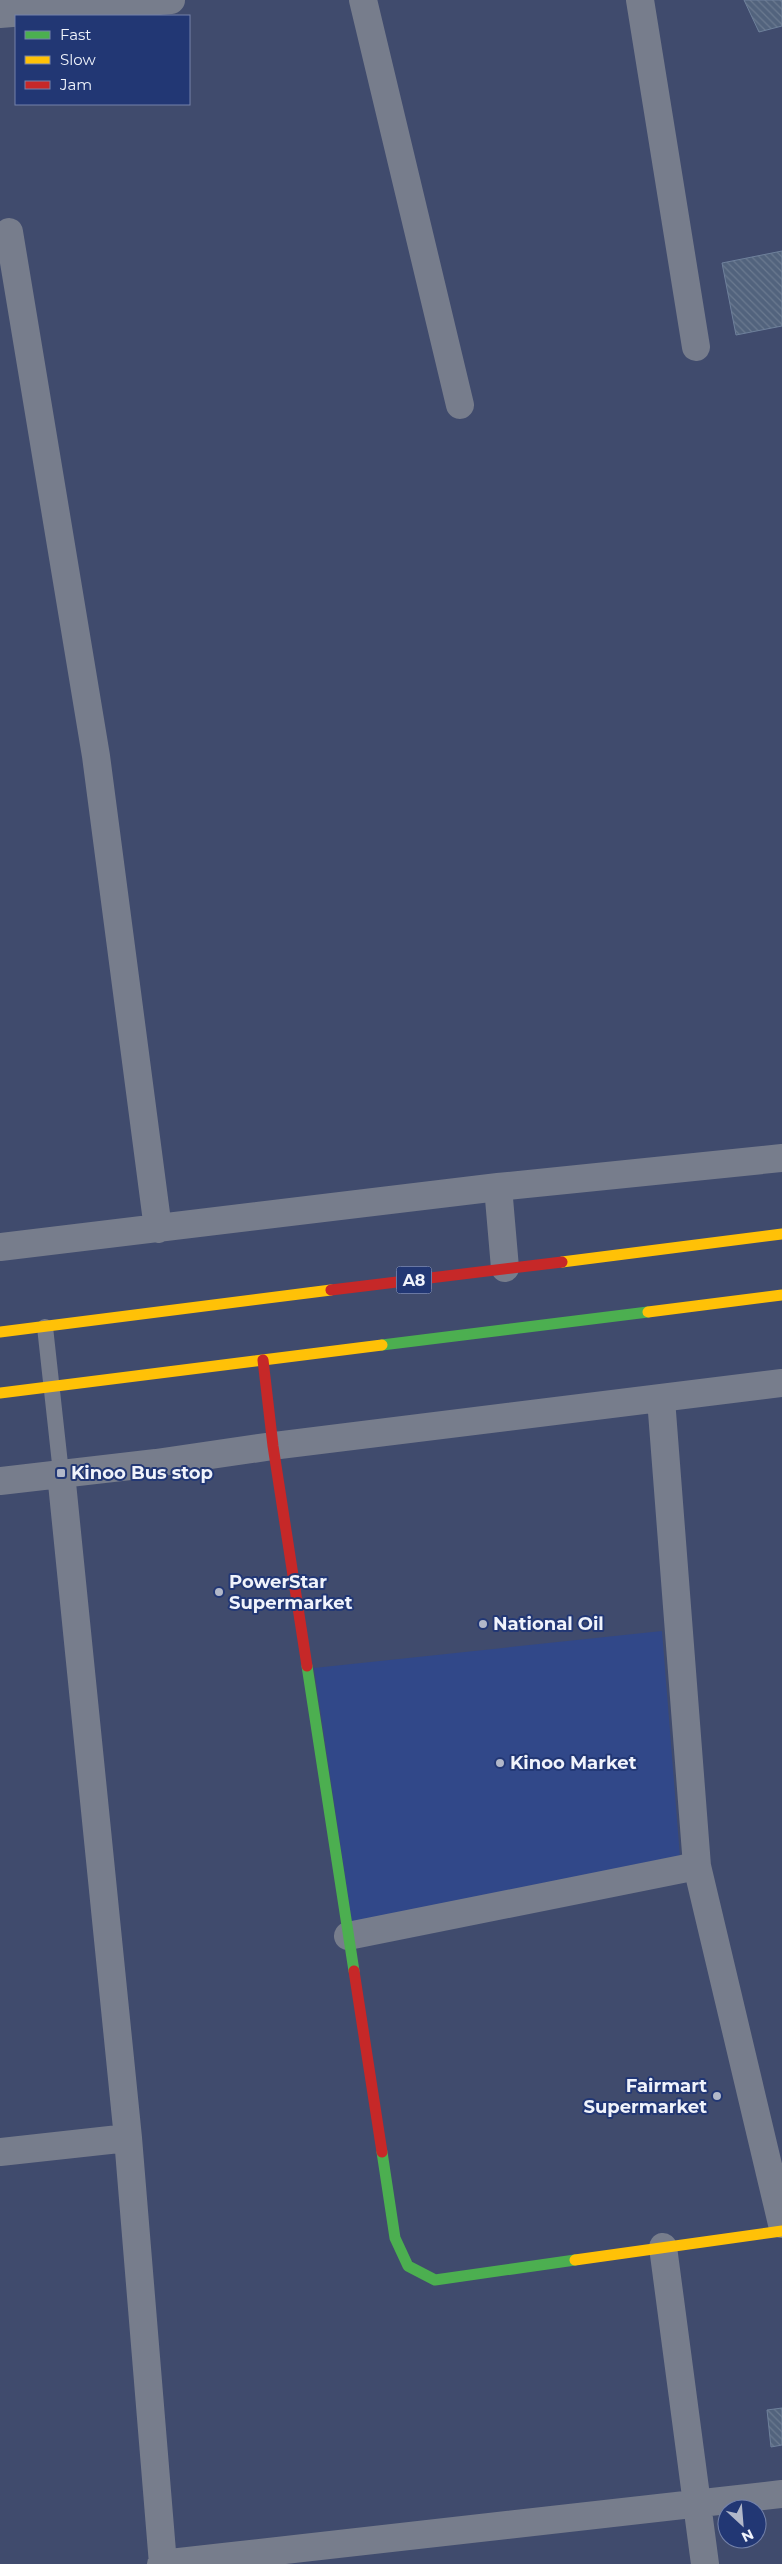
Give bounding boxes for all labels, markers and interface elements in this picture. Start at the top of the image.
legend [15,15,190,105]
text: Fast [60,25,91,44]
text: Slow [60,50,96,69]
text: Jam [59,75,92,94]
road number: A8 [396,1266,432,1294]
place label: Kinoo Bus stop [71,1462,213,1484]
marker: Kinoo Bus stop [55,1467,67,1479]
place label: PowerStar Supermarket [229,1571,353,1614]
marker: PowerStar Supermarket [213,1586,225,1598]
place label: National Oil [493,1613,604,1635]
marker: National Oil [477,1618,489,1630]
place label: Kinoo Market [510,1752,637,1774]
marker: Kinoo Market [494,1757,506,1769]
place label: Fairmart Supermarket [583,2075,707,2118]
marker: Fairmart Supermarket [711,2090,723,2102]
north arrow [717,2499,767,2549]
text: N [739,2525,757,2546]

